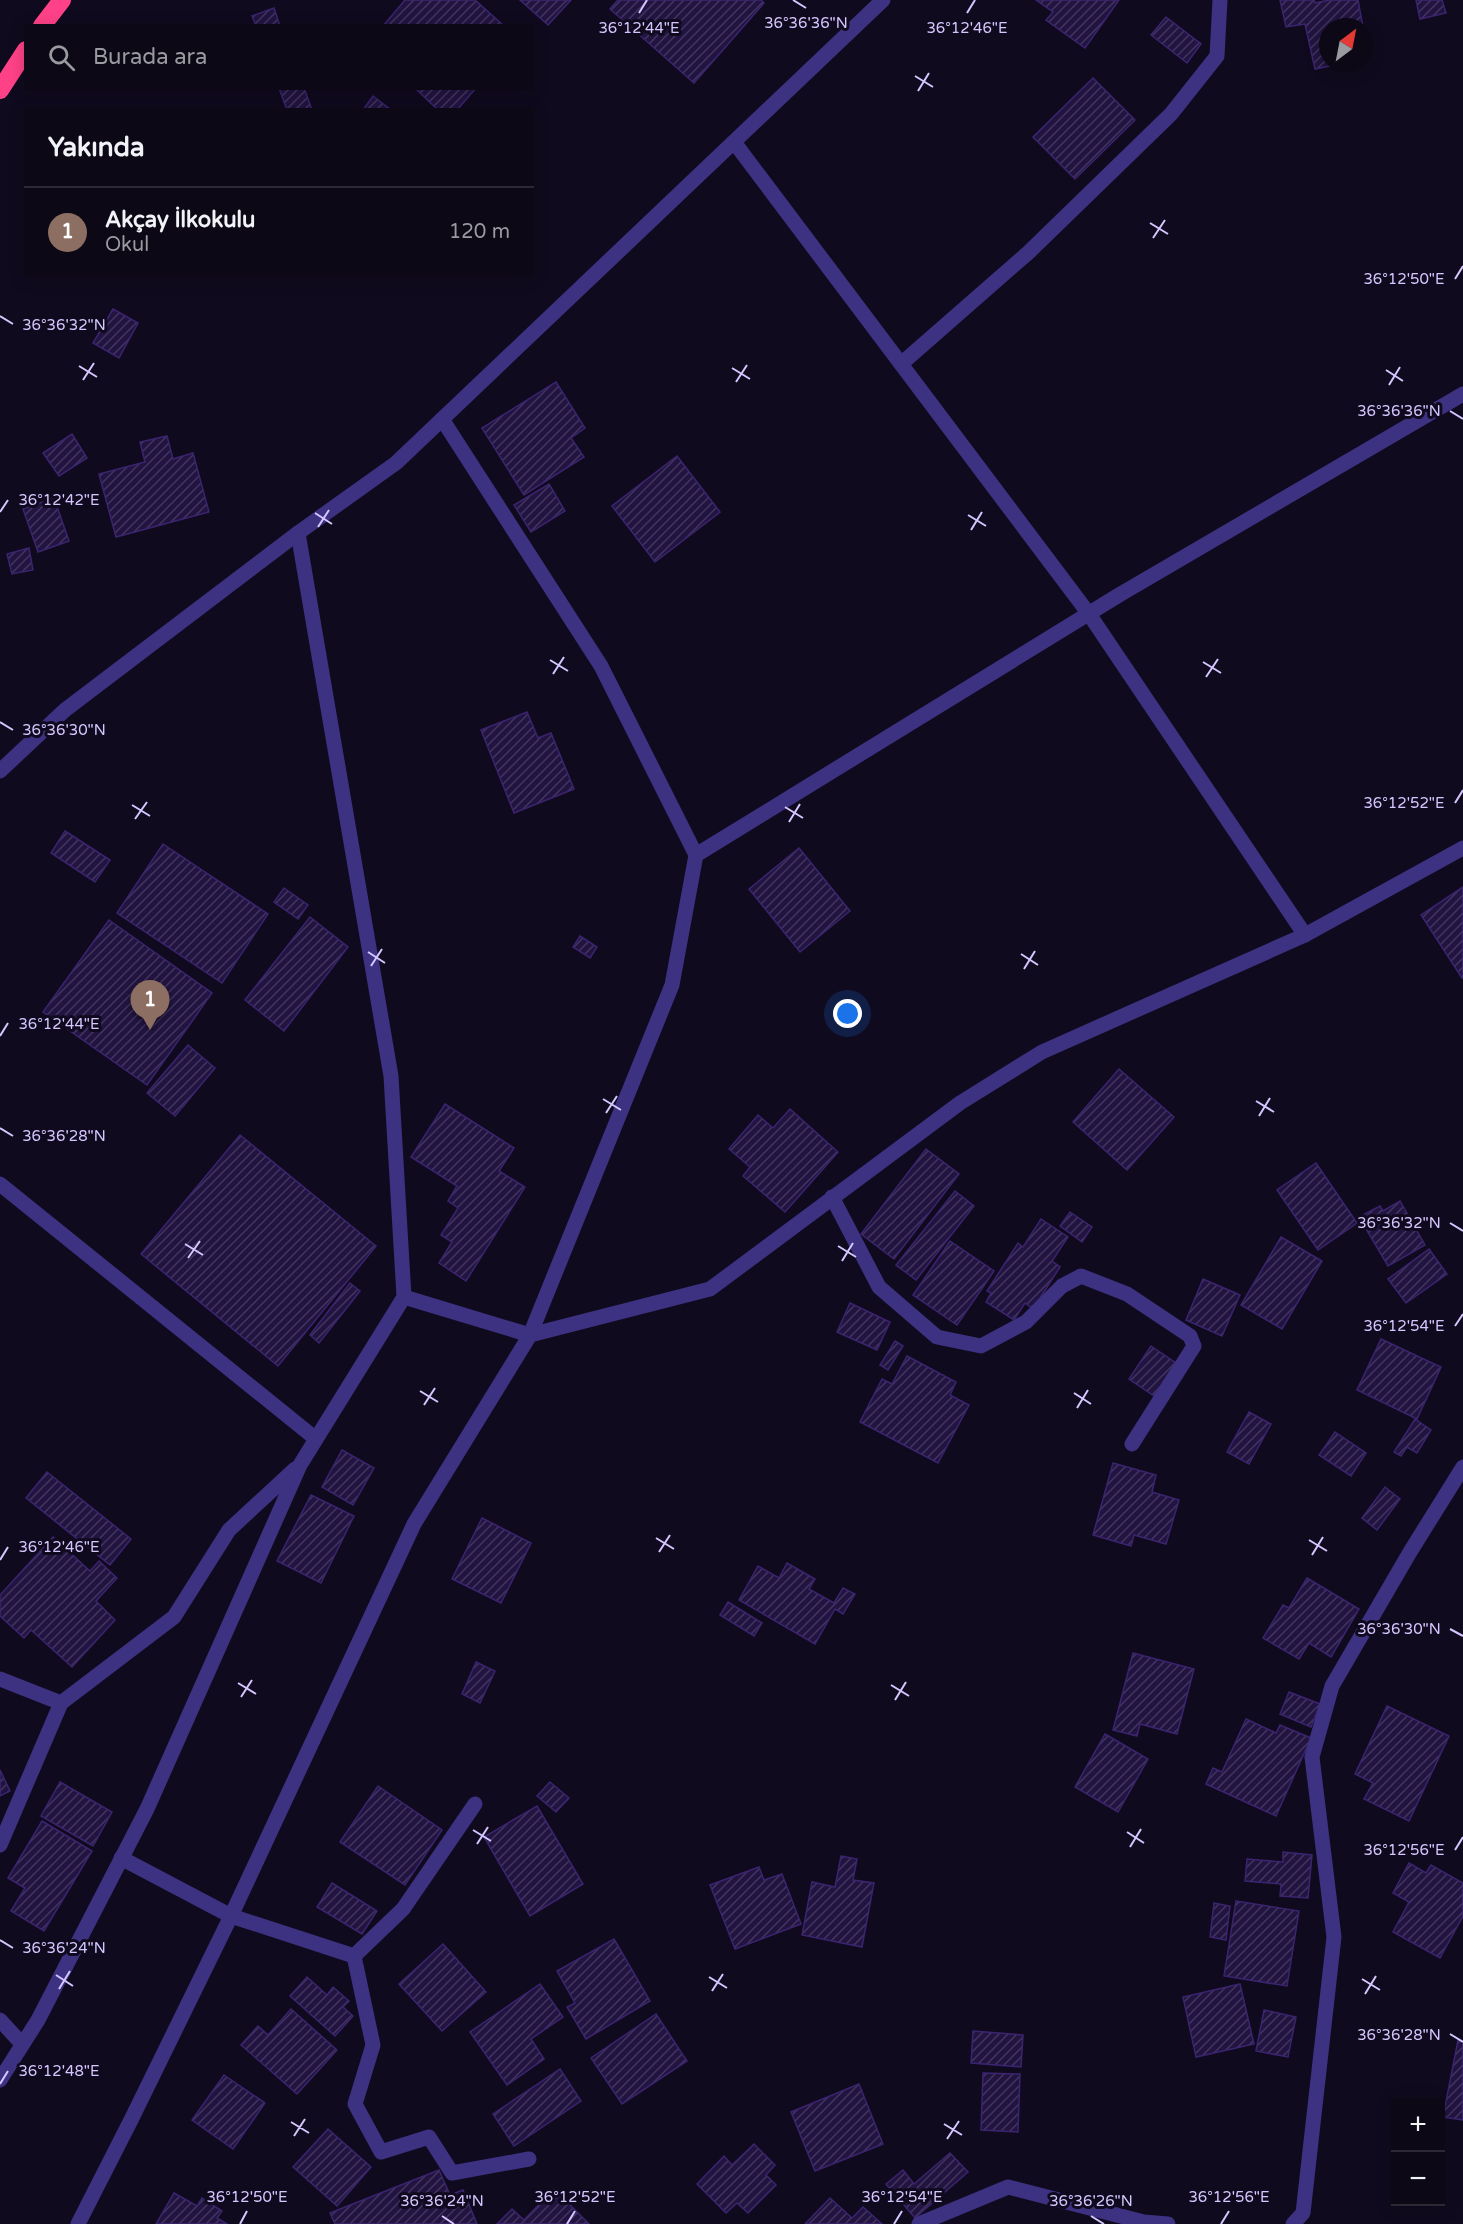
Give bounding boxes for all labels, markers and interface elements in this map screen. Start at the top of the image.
text: 36°36'36"N [764,14,848,32]
north arrow [1319,18,1373,72]
text: 36°12'44"E [598,19,680,37]
text: 36°12'46"E [926,19,1008,37]
search box [24,24,534,90]
icon: search [45,41,78,74]
text: Burada ara [93,44,207,70]
text: Yakında [48,132,145,163]
text: Akçay İlkokulu [105,207,255,233]
text: 1 [61,220,74,244]
text: 120 m [449,220,510,244]
text: Okul [105,233,149,257]
text: 36°12'50"E [1363,270,1445,288]
text: 36°36'32"N [22,316,106,334]
text: 36°36'36"N [1357,402,1441,420]
text: 36°12'42"E [18,491,100,509]
text: 36°36'30"N [22,721,106,739]
text: 36°12'52"E [1363,794,1445,812]
pin: 1 [130,980,170,1030]
your location [833,999,862,1028]
text: 36°12'44"E [18,1015,100,1033]
text: 36°36'28"N [22,1127,106,1145]
text: 36°36'32"N [1357,1214,1441,1232]
text: 36°12'54"E [1363,1317,1445,1335]
text: 36°12'46"E [18,1538,100,1556]
text: 36°36'30"N [1357,1620,1441,1638]
text: 36°12'56"E [1363,1841,1445,1859]
text: 36°36'24"N [22,1939,106,1957]
text: 36°36'28"N [1357,2026,1441,2044]
text: 36°12'48"E [18,2062,100,2080]
map controls [1391,2098,1445,2206]
button: + [1391,2098,1445,2152]
button: − [1391,2152,1445,2206]
text: 36°12'50"E [206,2188,288,2206]
text: 36°12'52"E [534,2188,616,2206]
text: 36°12'54"E [861,2188,943,2206]
text: 36°12'56"E [1188,2188,1270,2206]
text: 36°36'24"N [400,2192,484,2210]
text: 36°36'26"N [1049,2192,1133,2210]

